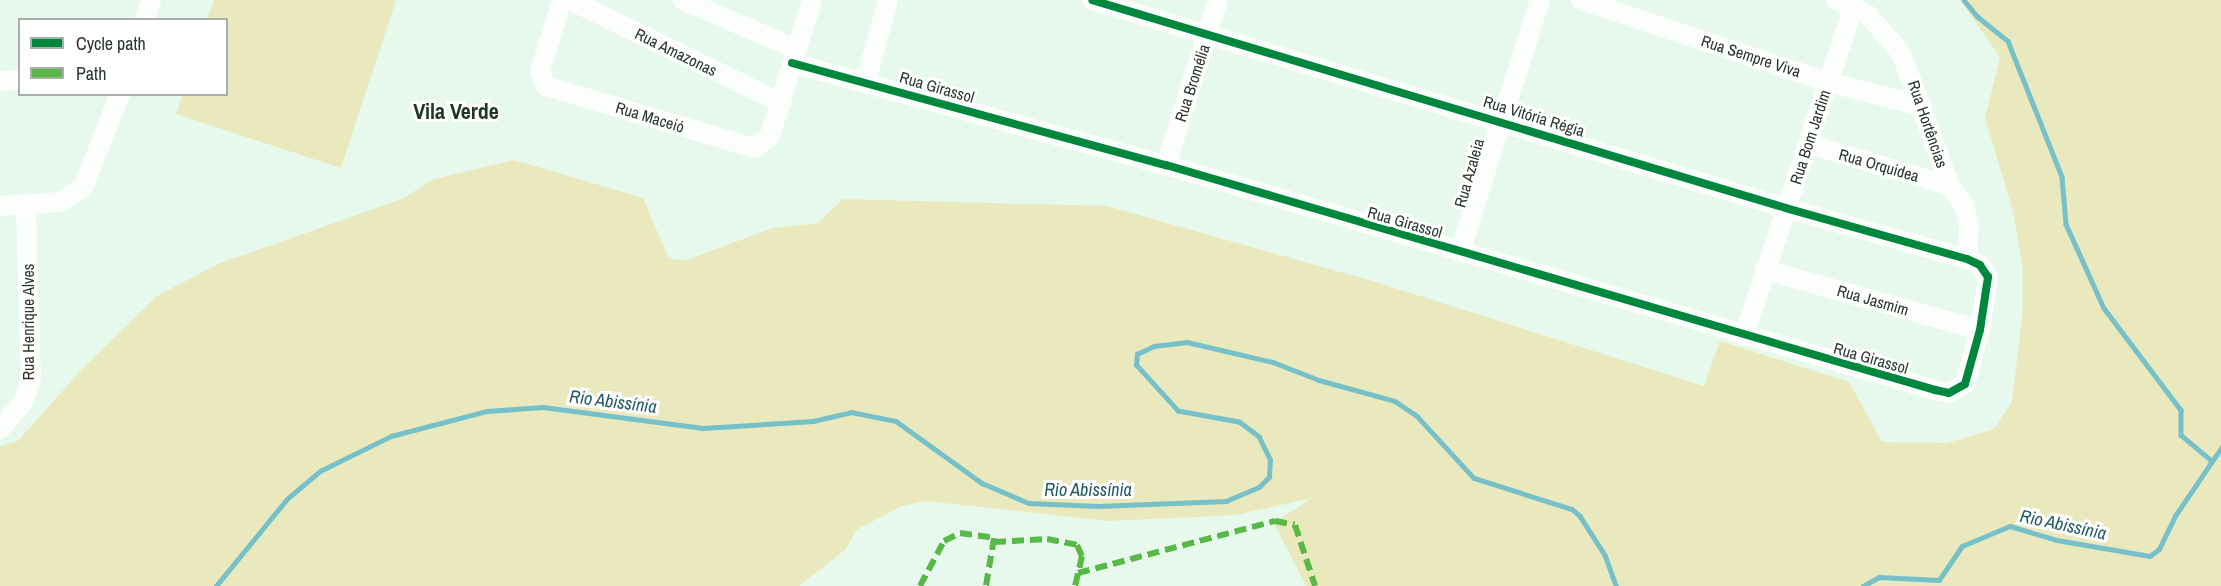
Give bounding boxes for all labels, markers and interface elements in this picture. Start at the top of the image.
legend [18,18,228,96]
street label: Rua Amazonas [631,24,721,80]
text: Cycle path [76,31,146,56]
street label: Rua Sempre Viva [1699,31,1803,81]
street label: Rua Bromélia [1170,42,1214,124]
text: Path [76,61,106,86]
street label: Rua Girassol [898,67,976,107]
street label: Rua Hortências [1904,78,1952,170]
street label: Rua Bom Jardim [1786,87,1834,187]
street label: Rua Vitória Régia [1481,91,1587,141]
street label: Rua Maceió [613,97,687,137]
district label: Vila Verde [413,99,499,125]
street label: Rua Azaleia [1450,136,1488,210]
street label: Rua Orquidea [1837,144,1921,186]
street label: Rua Girassol [1366,202,1444,242]
street label: Rua Henrique Alves [18,263,38,381]
street label: Rua Jasmim [1835,281,1911,319]
street label: Rua Girassol [1832,338,1910,378]
water label: Rio Abissínia [568,386,658,418]
water label: Rio Abissínia [1044,479,1132,501]
water label: Rio Abissínia [2017,505,2109,545]

